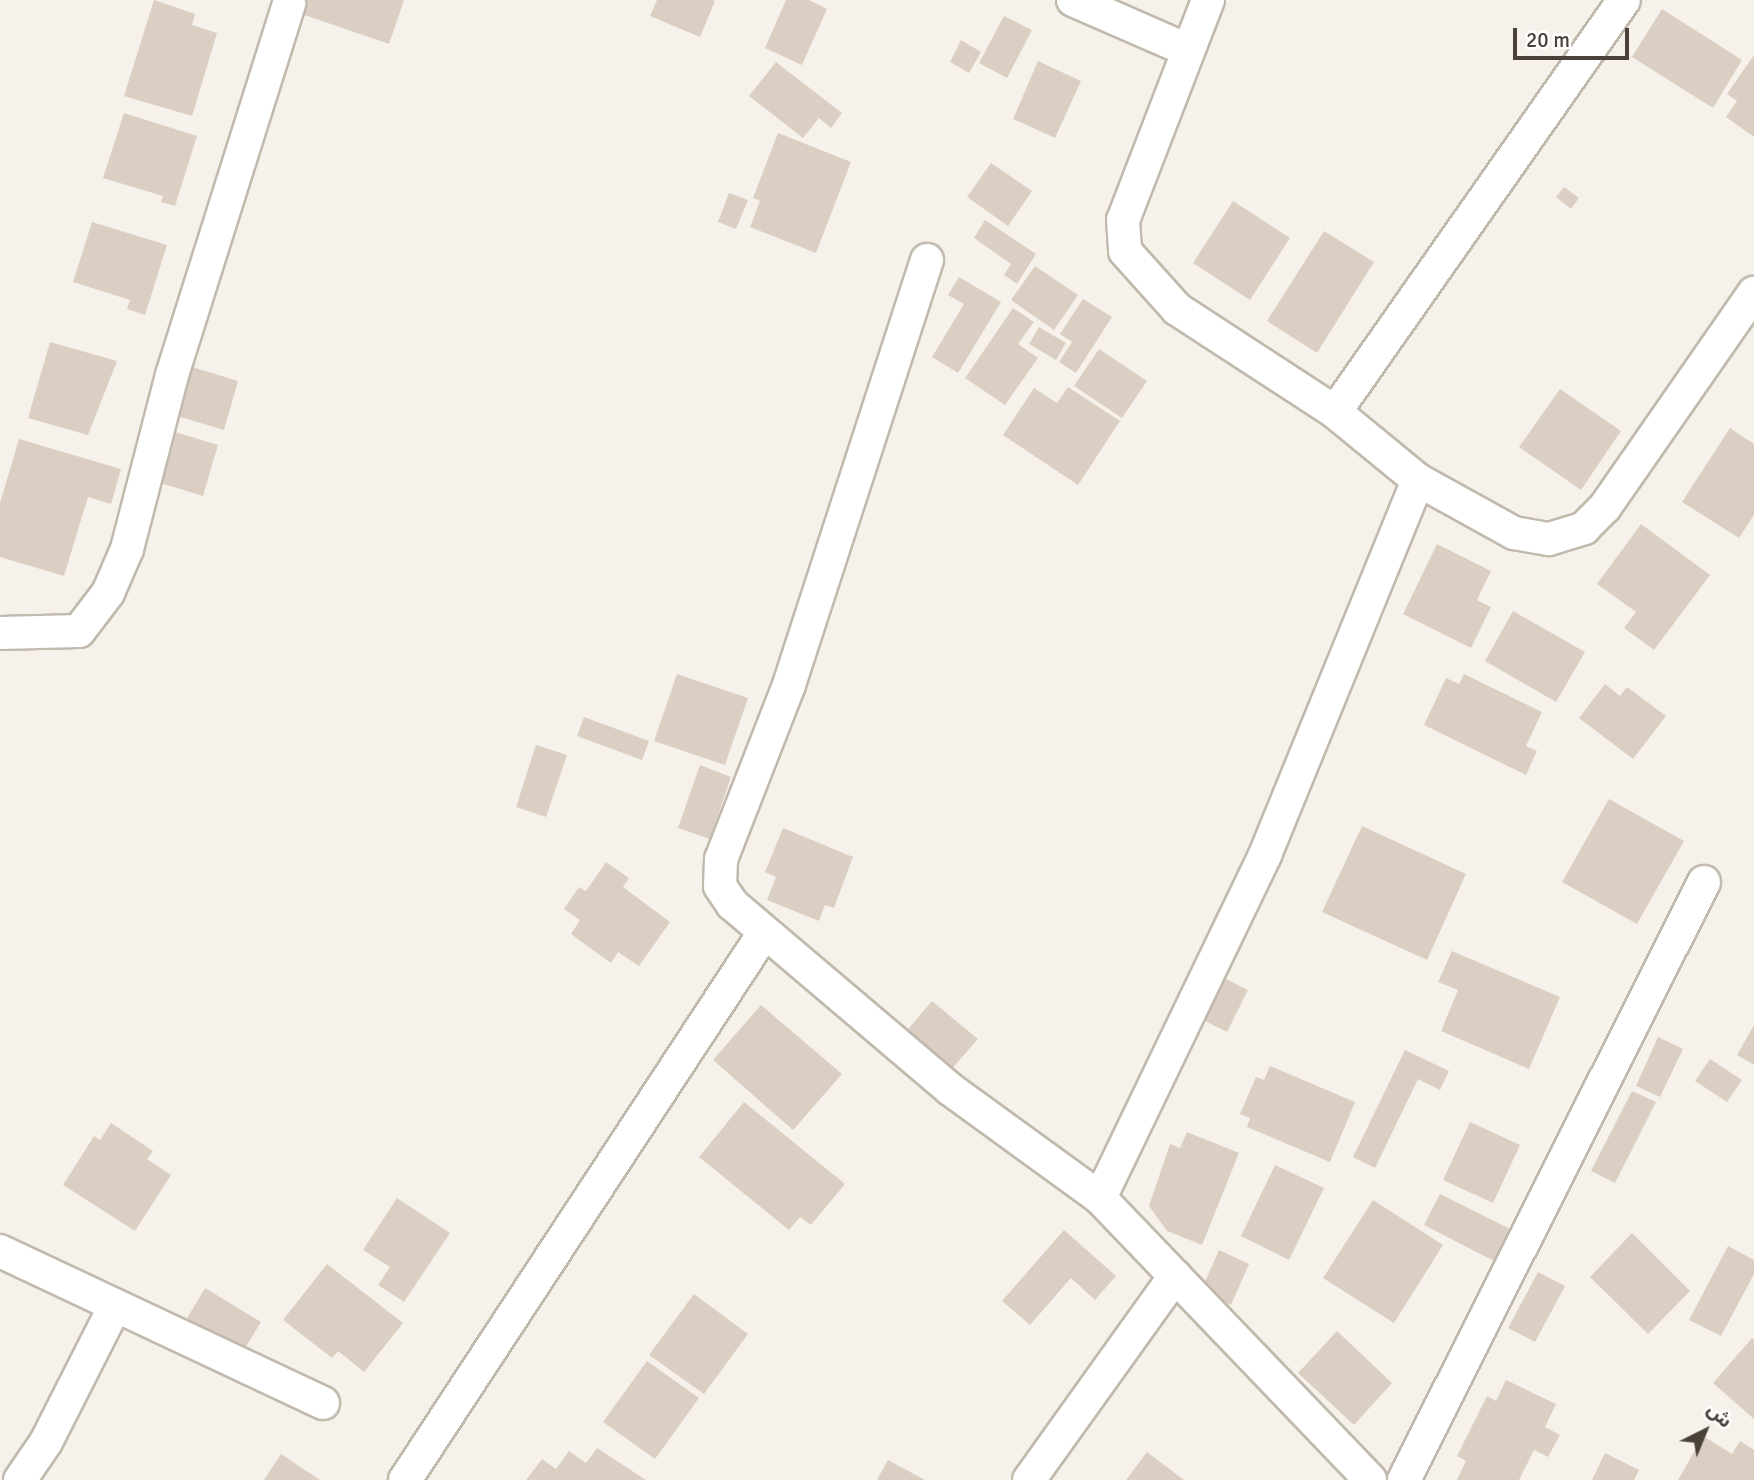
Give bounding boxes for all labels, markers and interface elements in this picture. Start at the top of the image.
scale bar [1516,14,1632,58]
text: 20 m [1526,27,1570,53]
north arrow [1670,1396,1740,1466]
text: ش [1702,1398,1737,1433]

